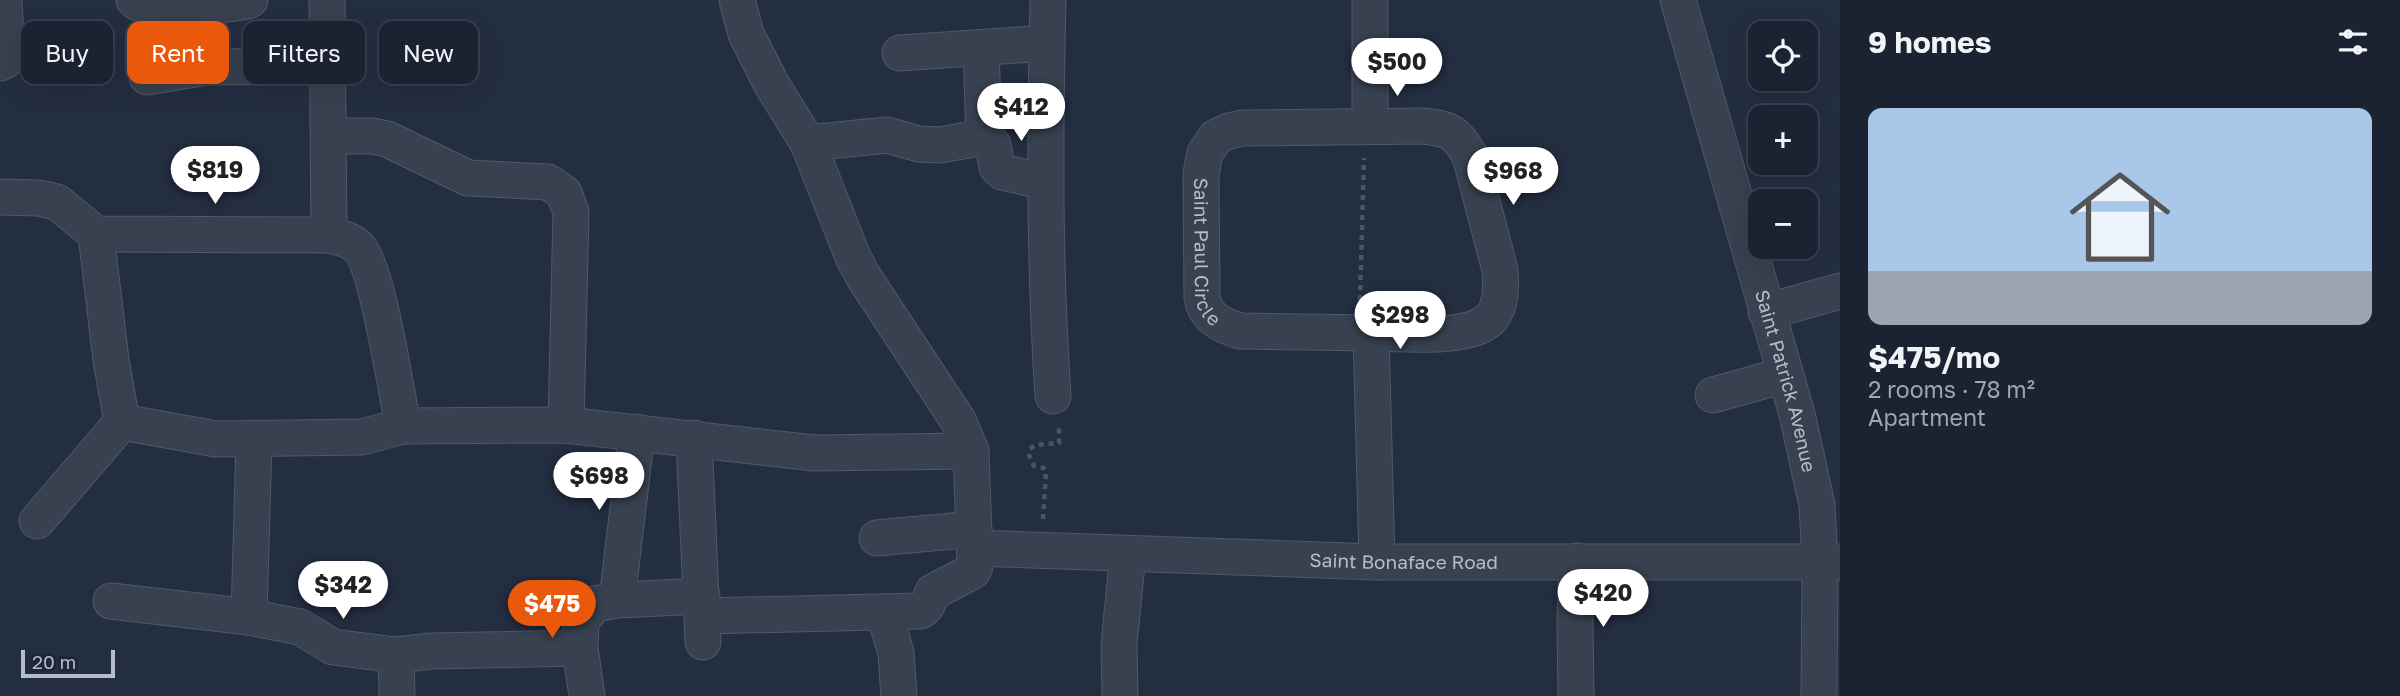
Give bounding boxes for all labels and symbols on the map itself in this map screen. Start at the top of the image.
pin: $500 [1356,38,1438,98]
pin: $412 [980,83,1062,143]
pin: $819 [174,146,256,206]
pin: $968 [1472,148,1554,207]
street label: Saint Paul Circle [1190,178,1226,330]
street label: Saint Patrick Avenue [1751,287,1821,474]
pin: $298 [1359,292,1441,351]
pin: $698 [558,452,640,512]
street label: Saint Bonaface Road [1309,548,1498,573]
pin: $342 [302,562,384,621]
pin: $420 [1562,570,1644,629]
pin: $475 [511,580,593,640]
scale bar [21,647,116,679]

